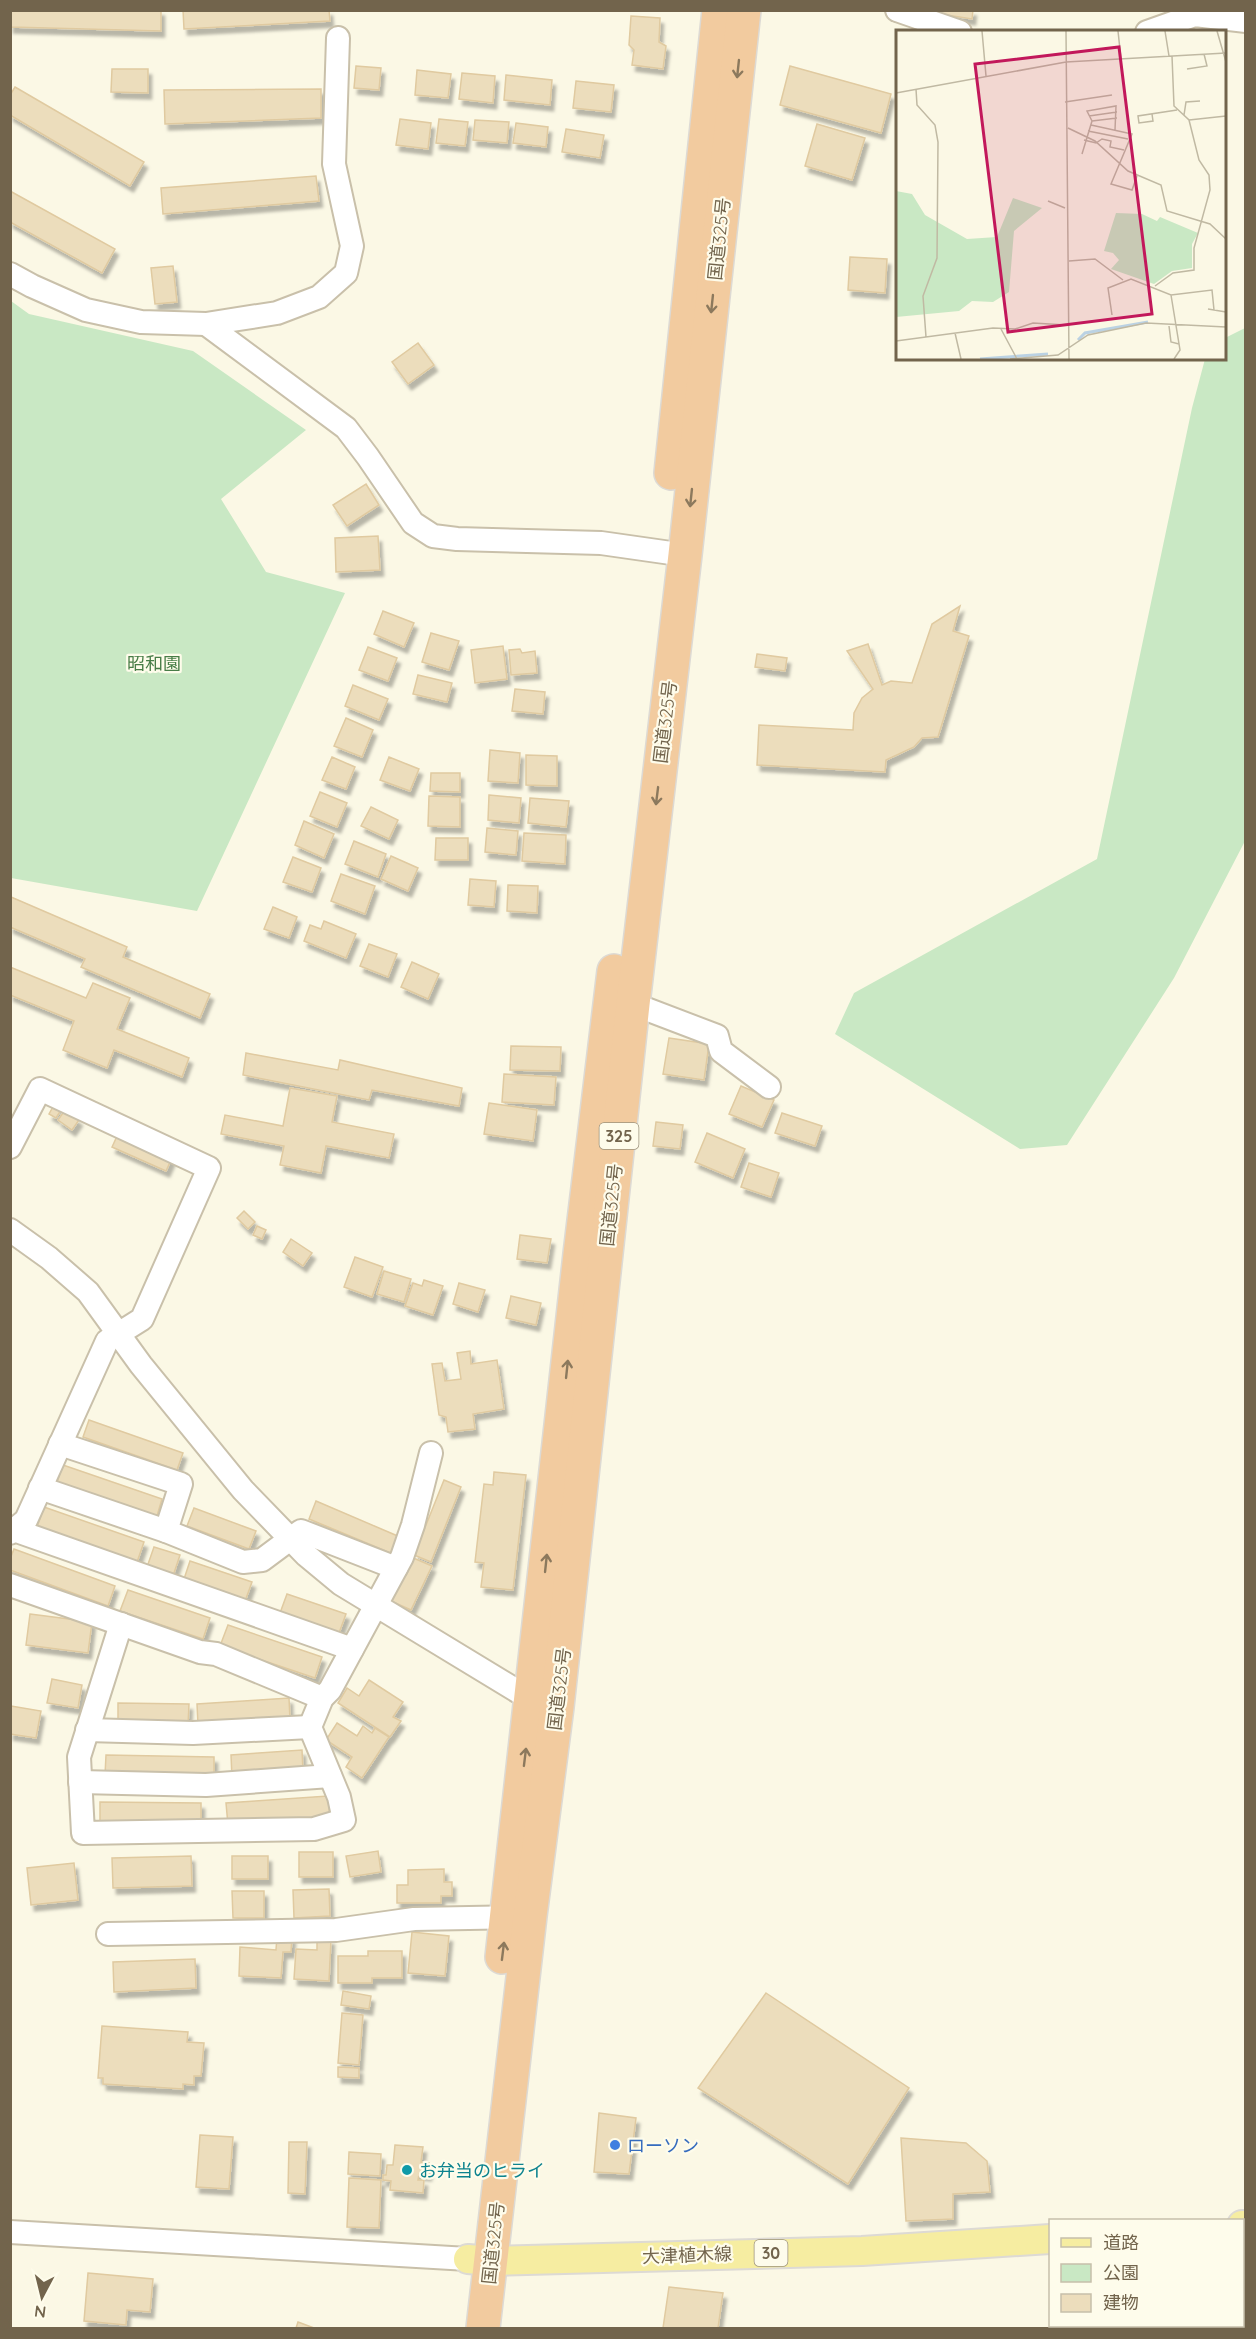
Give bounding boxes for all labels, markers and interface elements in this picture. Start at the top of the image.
inset map [896,30,1226,360]
one-way arrow [732,58,743,78]
street label: 国道325号 [703,196,735,282]
one-way arrow [706,294,717,314]
one-way arrow [685,488,696,508]
park label: 昭和園 [127,652,181,675]
street label: 国道325号 [649,679,681,765]
one-way arrow [651,786,662,806]
road number: 325 [600,1123,638,1149]
street label: 国道325号 [595,1162,627,1248]
one-way arrow [562,1360,573,1380]
one-way arrow [541,1554,552,1574]
street label: 国道325号 [543,1646,575,1732]
one-way arrow [520,1748,531,1767]
one-way arrow [498,1941,509,1961]
place label: ローソン [627,2134,699,2157]
marker: ローソン [608,2138,622,2152]
place label: お弁当のヒライ [419,2159,545,2182]
marker: お弁当のヒライ [400,2163,414,2177]
street label: 国道325号 [477,2200,509,2286]
legend [1049,2219,1244,2327]
text: 道路 [1103,2231,1139,2254]
road number: 30 [754,2240,788,2266]
street label: 大津植木線 [642,2242,732,2268]
text: 公園 [1103,2261,1139,2284]
north arrow [12,2267,72,2327]
text: 建物 [1103,2291,1139,2314]
text: N [33,2301,47,2323]

